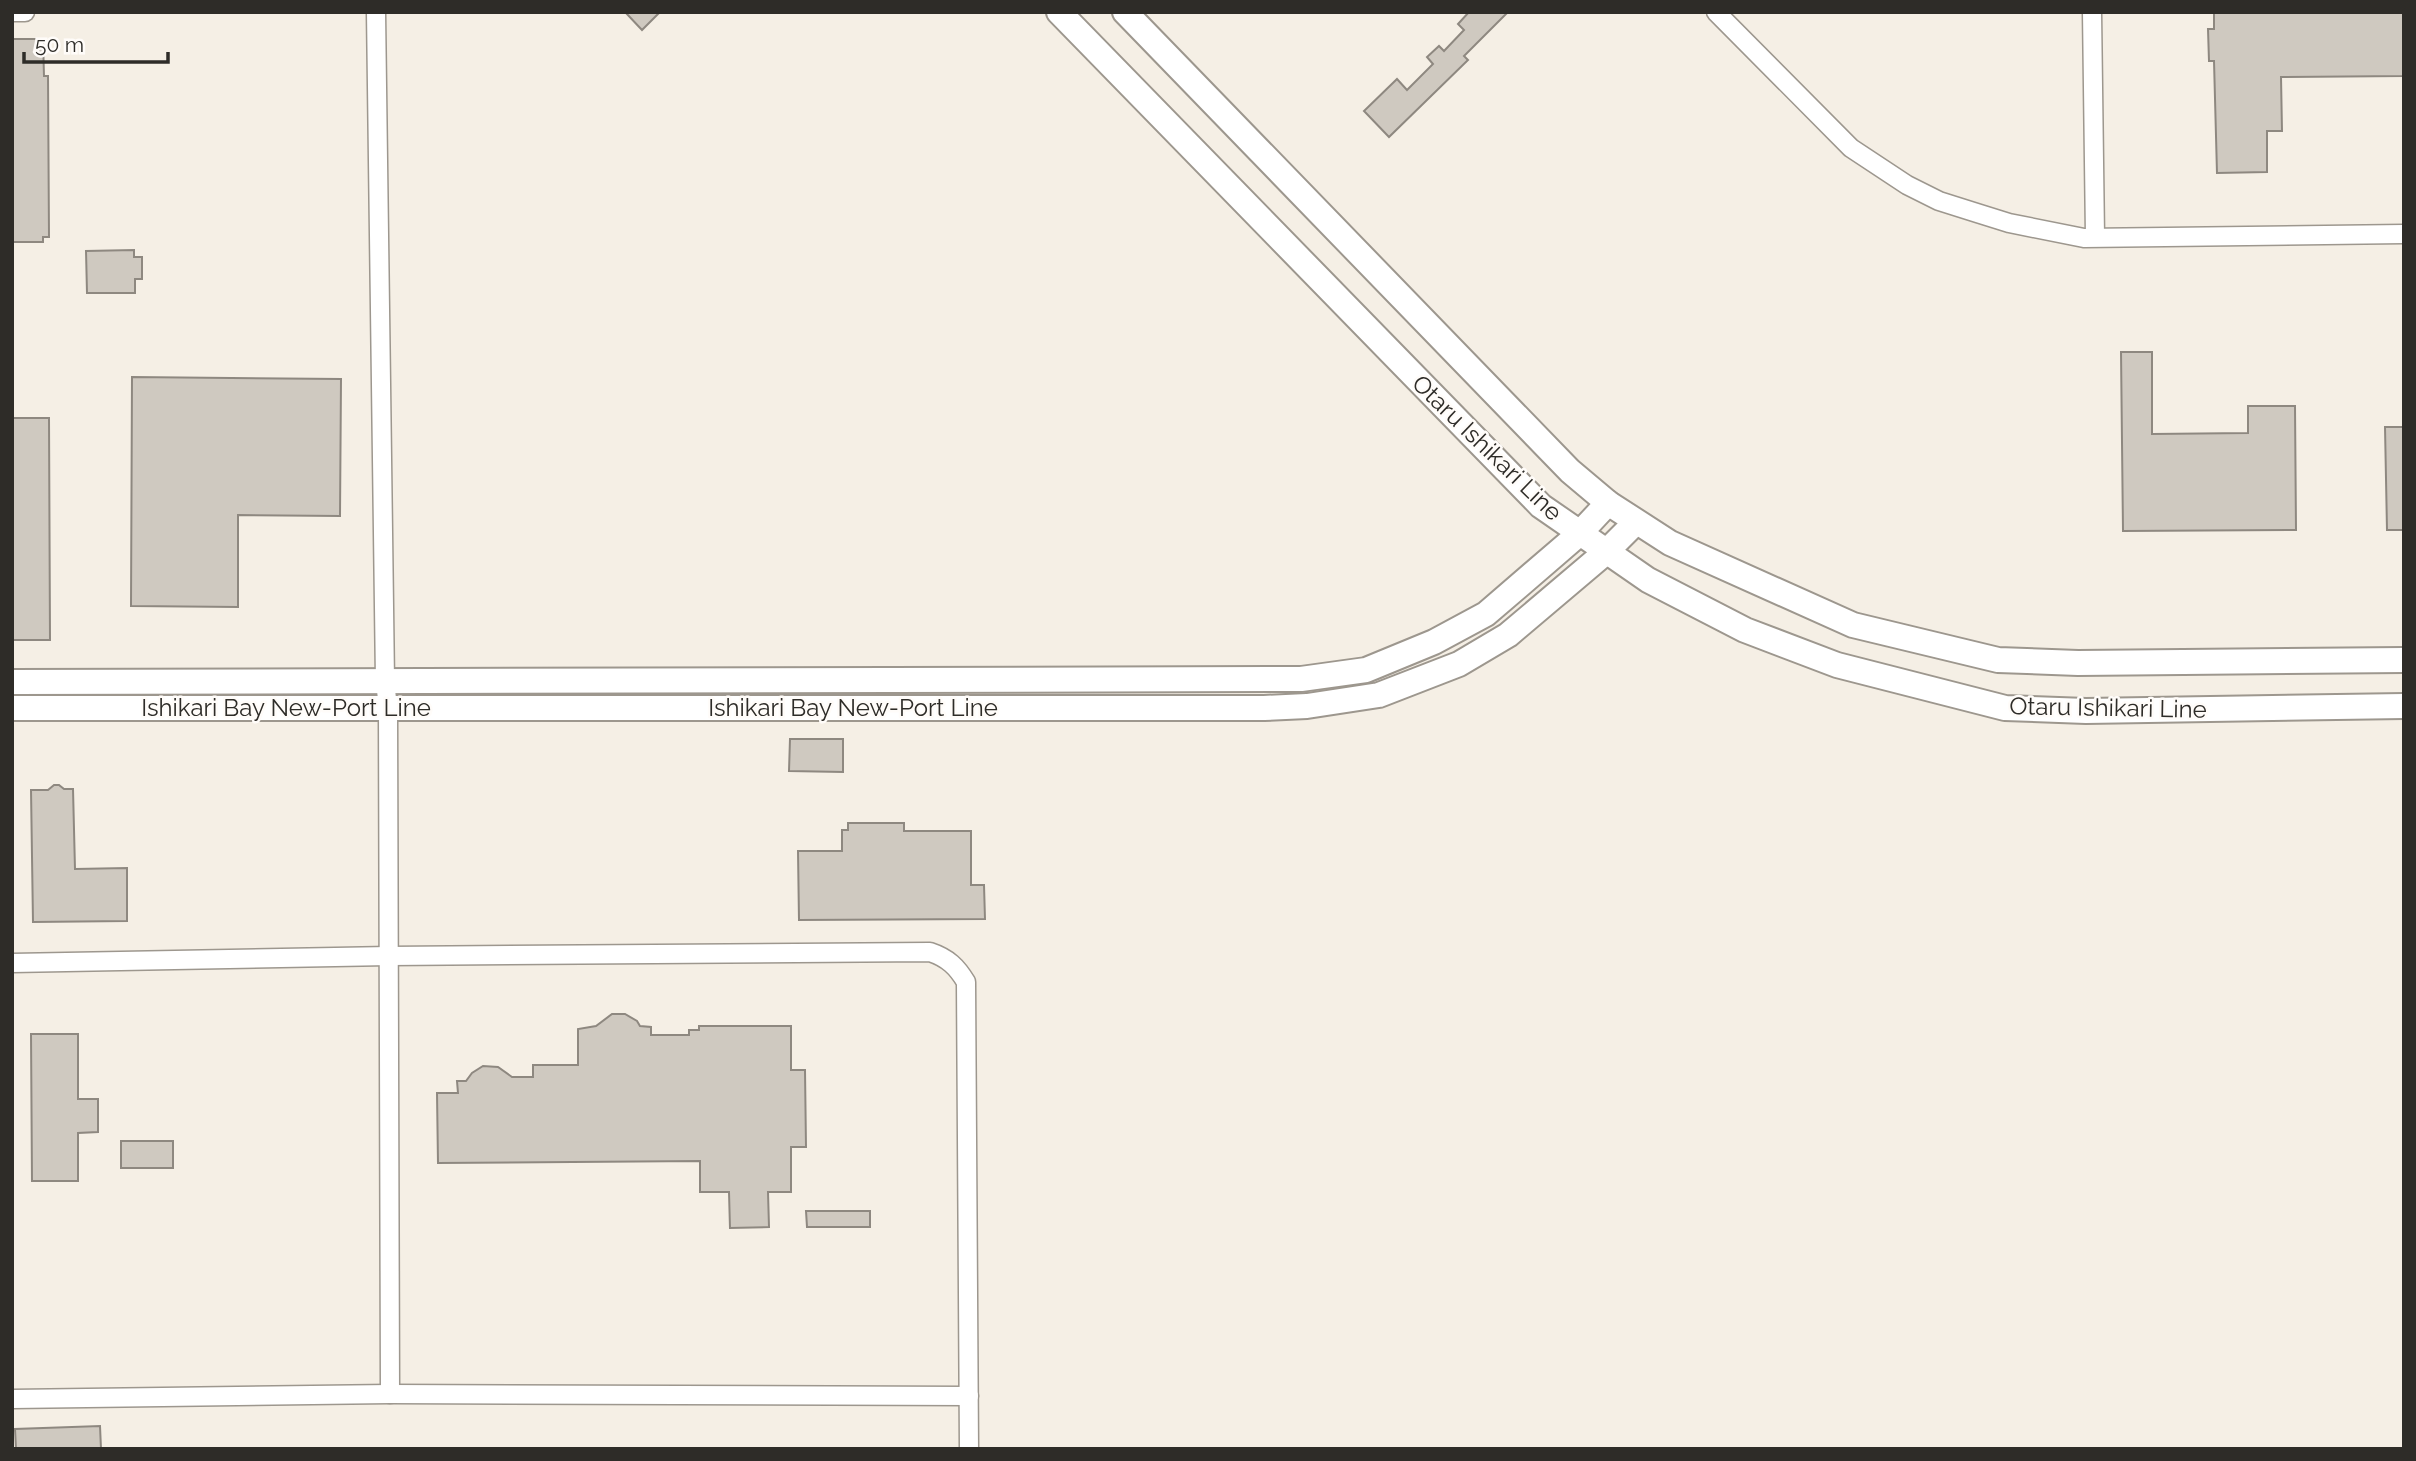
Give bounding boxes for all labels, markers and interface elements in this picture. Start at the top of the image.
scale bar [24,21,168,65]
text: 50 m [35,32,84,57]
street label: Otaru Ishikari Line [1406,369,1568,527]
street label: Otaru Ishikari Line [2009,691,2207,724]
street label: Ishikari Bay New-Port Line [141,693,431,722]
street label: Ishikari Bay New-Port Line [708,693,998,722]

